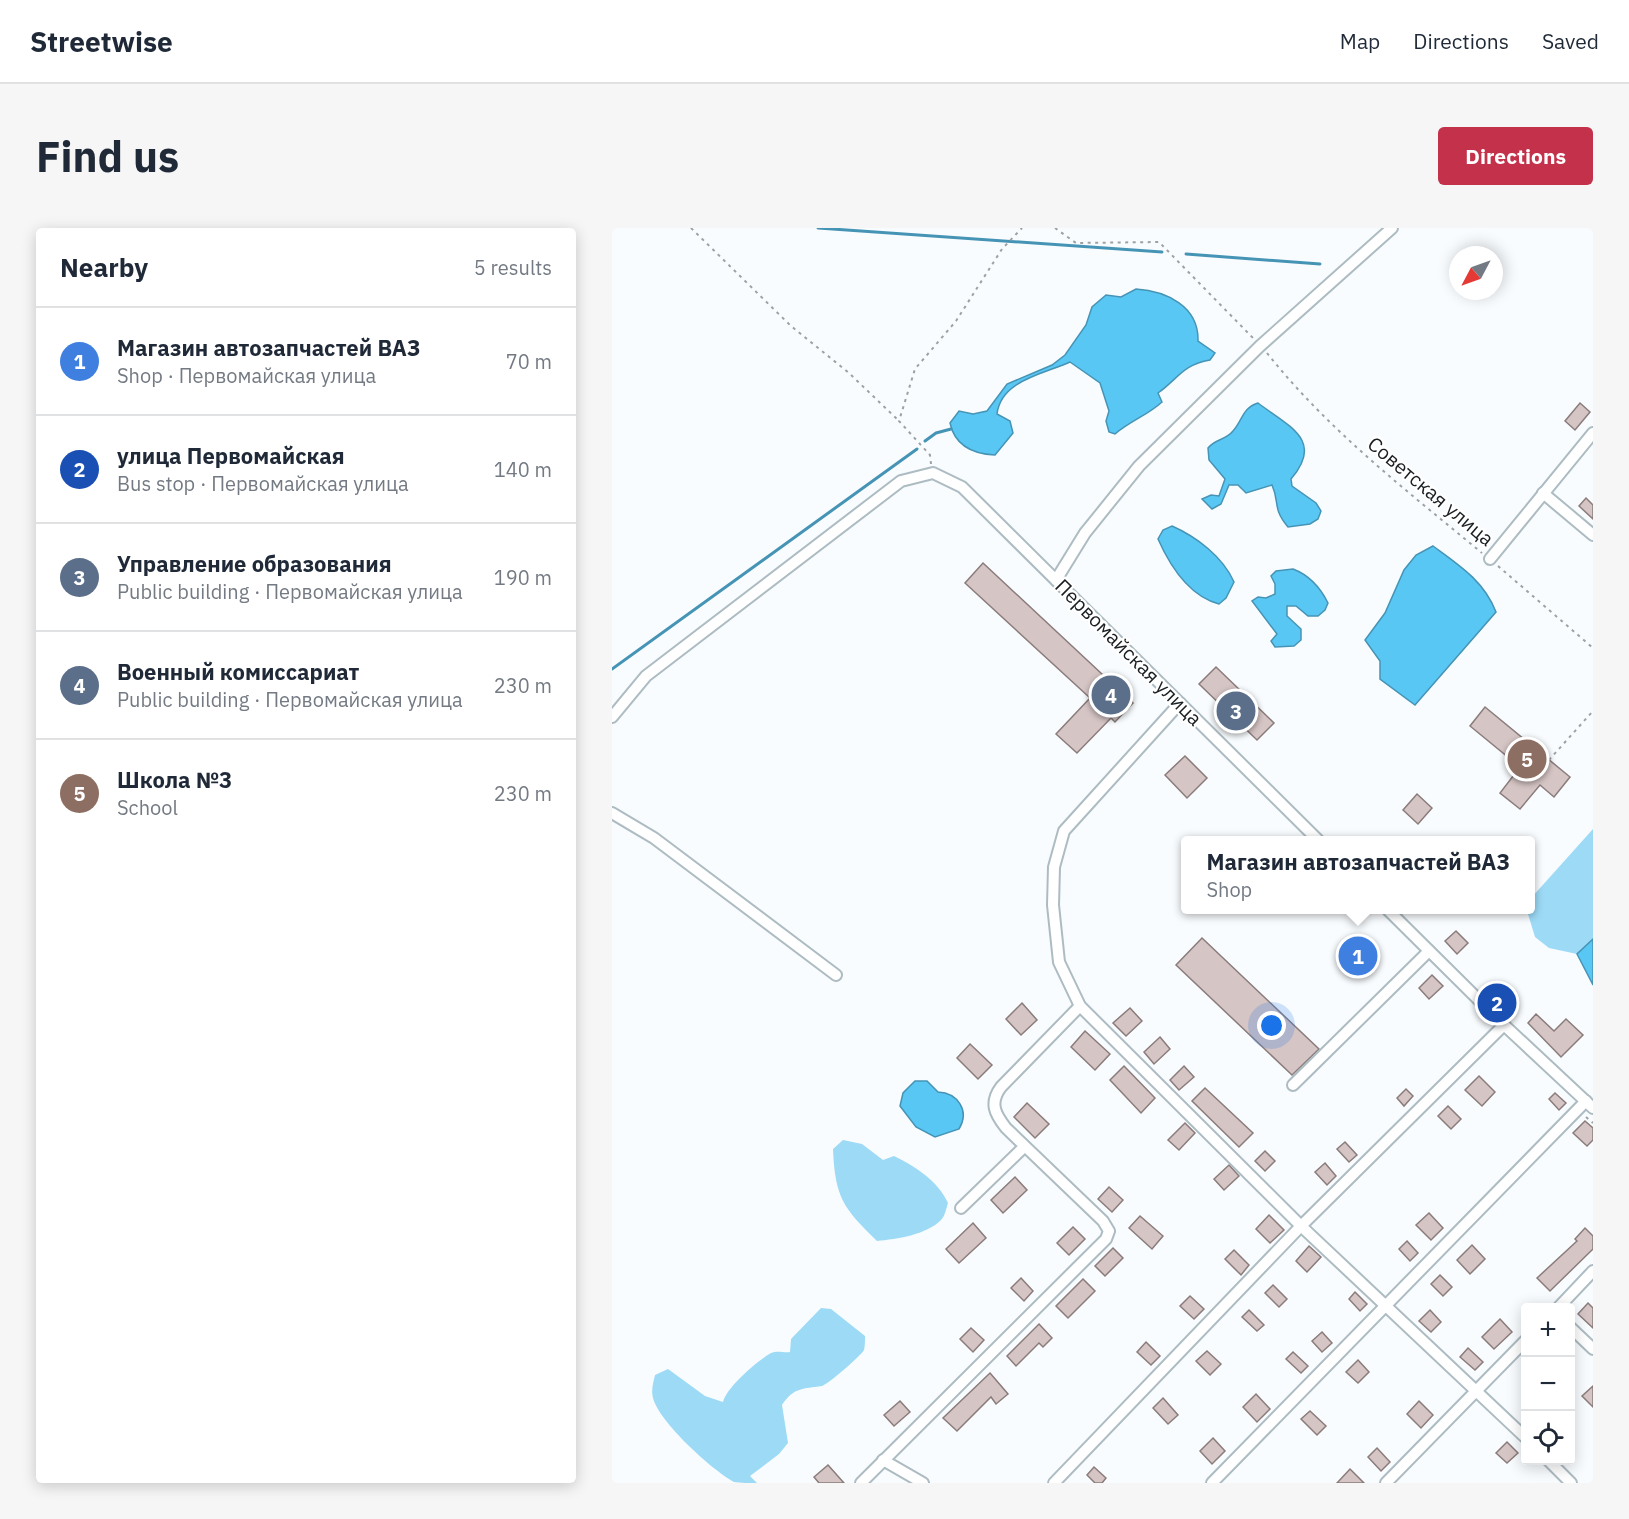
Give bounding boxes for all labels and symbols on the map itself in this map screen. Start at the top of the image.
north arrow [1449,246,1503,300]
street label: Советская улица [1362,430,1500,552]
street label: Первомайская улица [1050,573,1209,732]
pin: 4 [1092,672,1130,718]
pin: 3 [1216,688,1256,734]
pin: 5 [1508,736,1546,782]
pin: 1 [1338,934,1378,978]
pin: 2 [1478,980,1516,1026]
your location [1257,1011,1286,1040]

